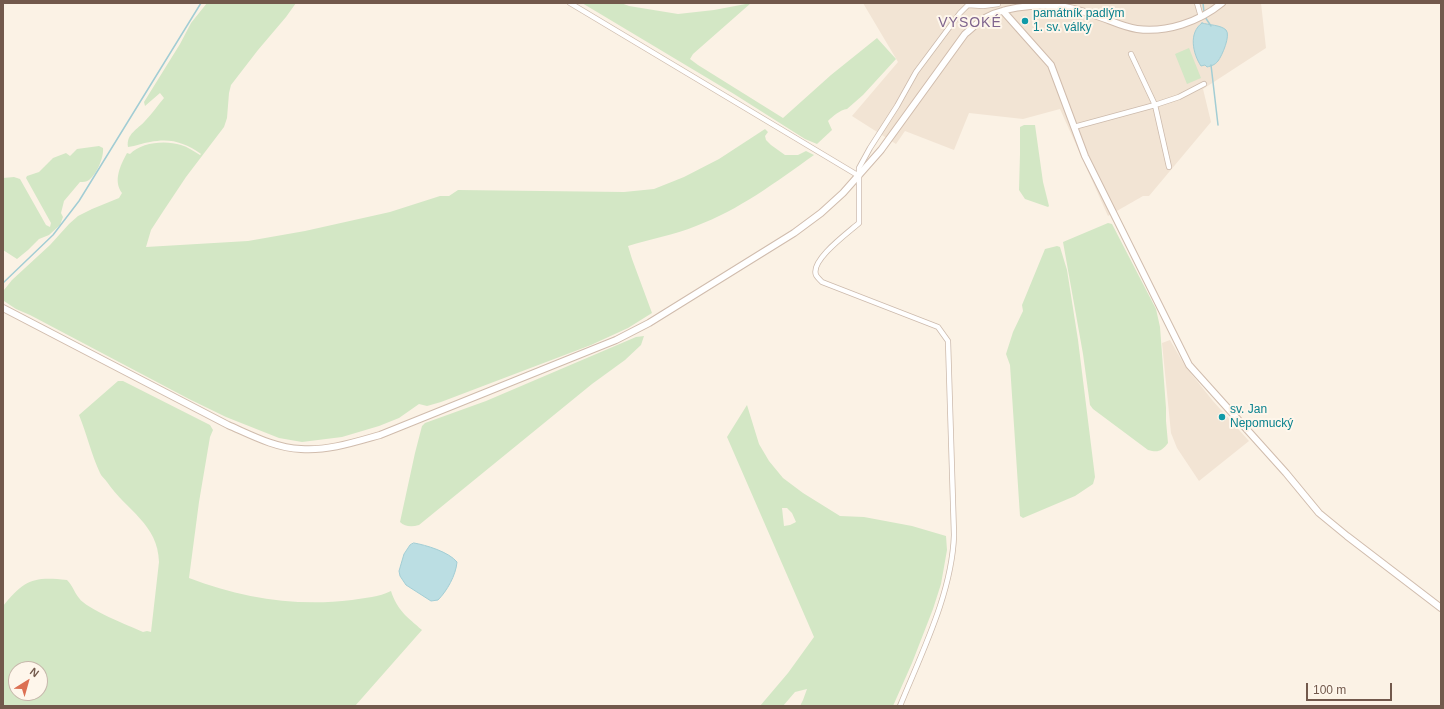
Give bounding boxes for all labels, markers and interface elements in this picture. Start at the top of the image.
place label: památník padlým 1. sv. války [1033,7,1124,35]
district label: VYSOKÉ [938,15,1002,31]
marker: památník padlým 1. sv. války [1020,16,1030,26]
place label: sv. Jan Nepomucký [1230,403,1293,431]
marker: sv. Jan Nepomucký [1217,412,1227,422]
north arrow [8,661,48,701]
text: N [28,665,41,679]
scale bar [1308,675,1394,701]
text: 100 m [1313,683,1346,697]

